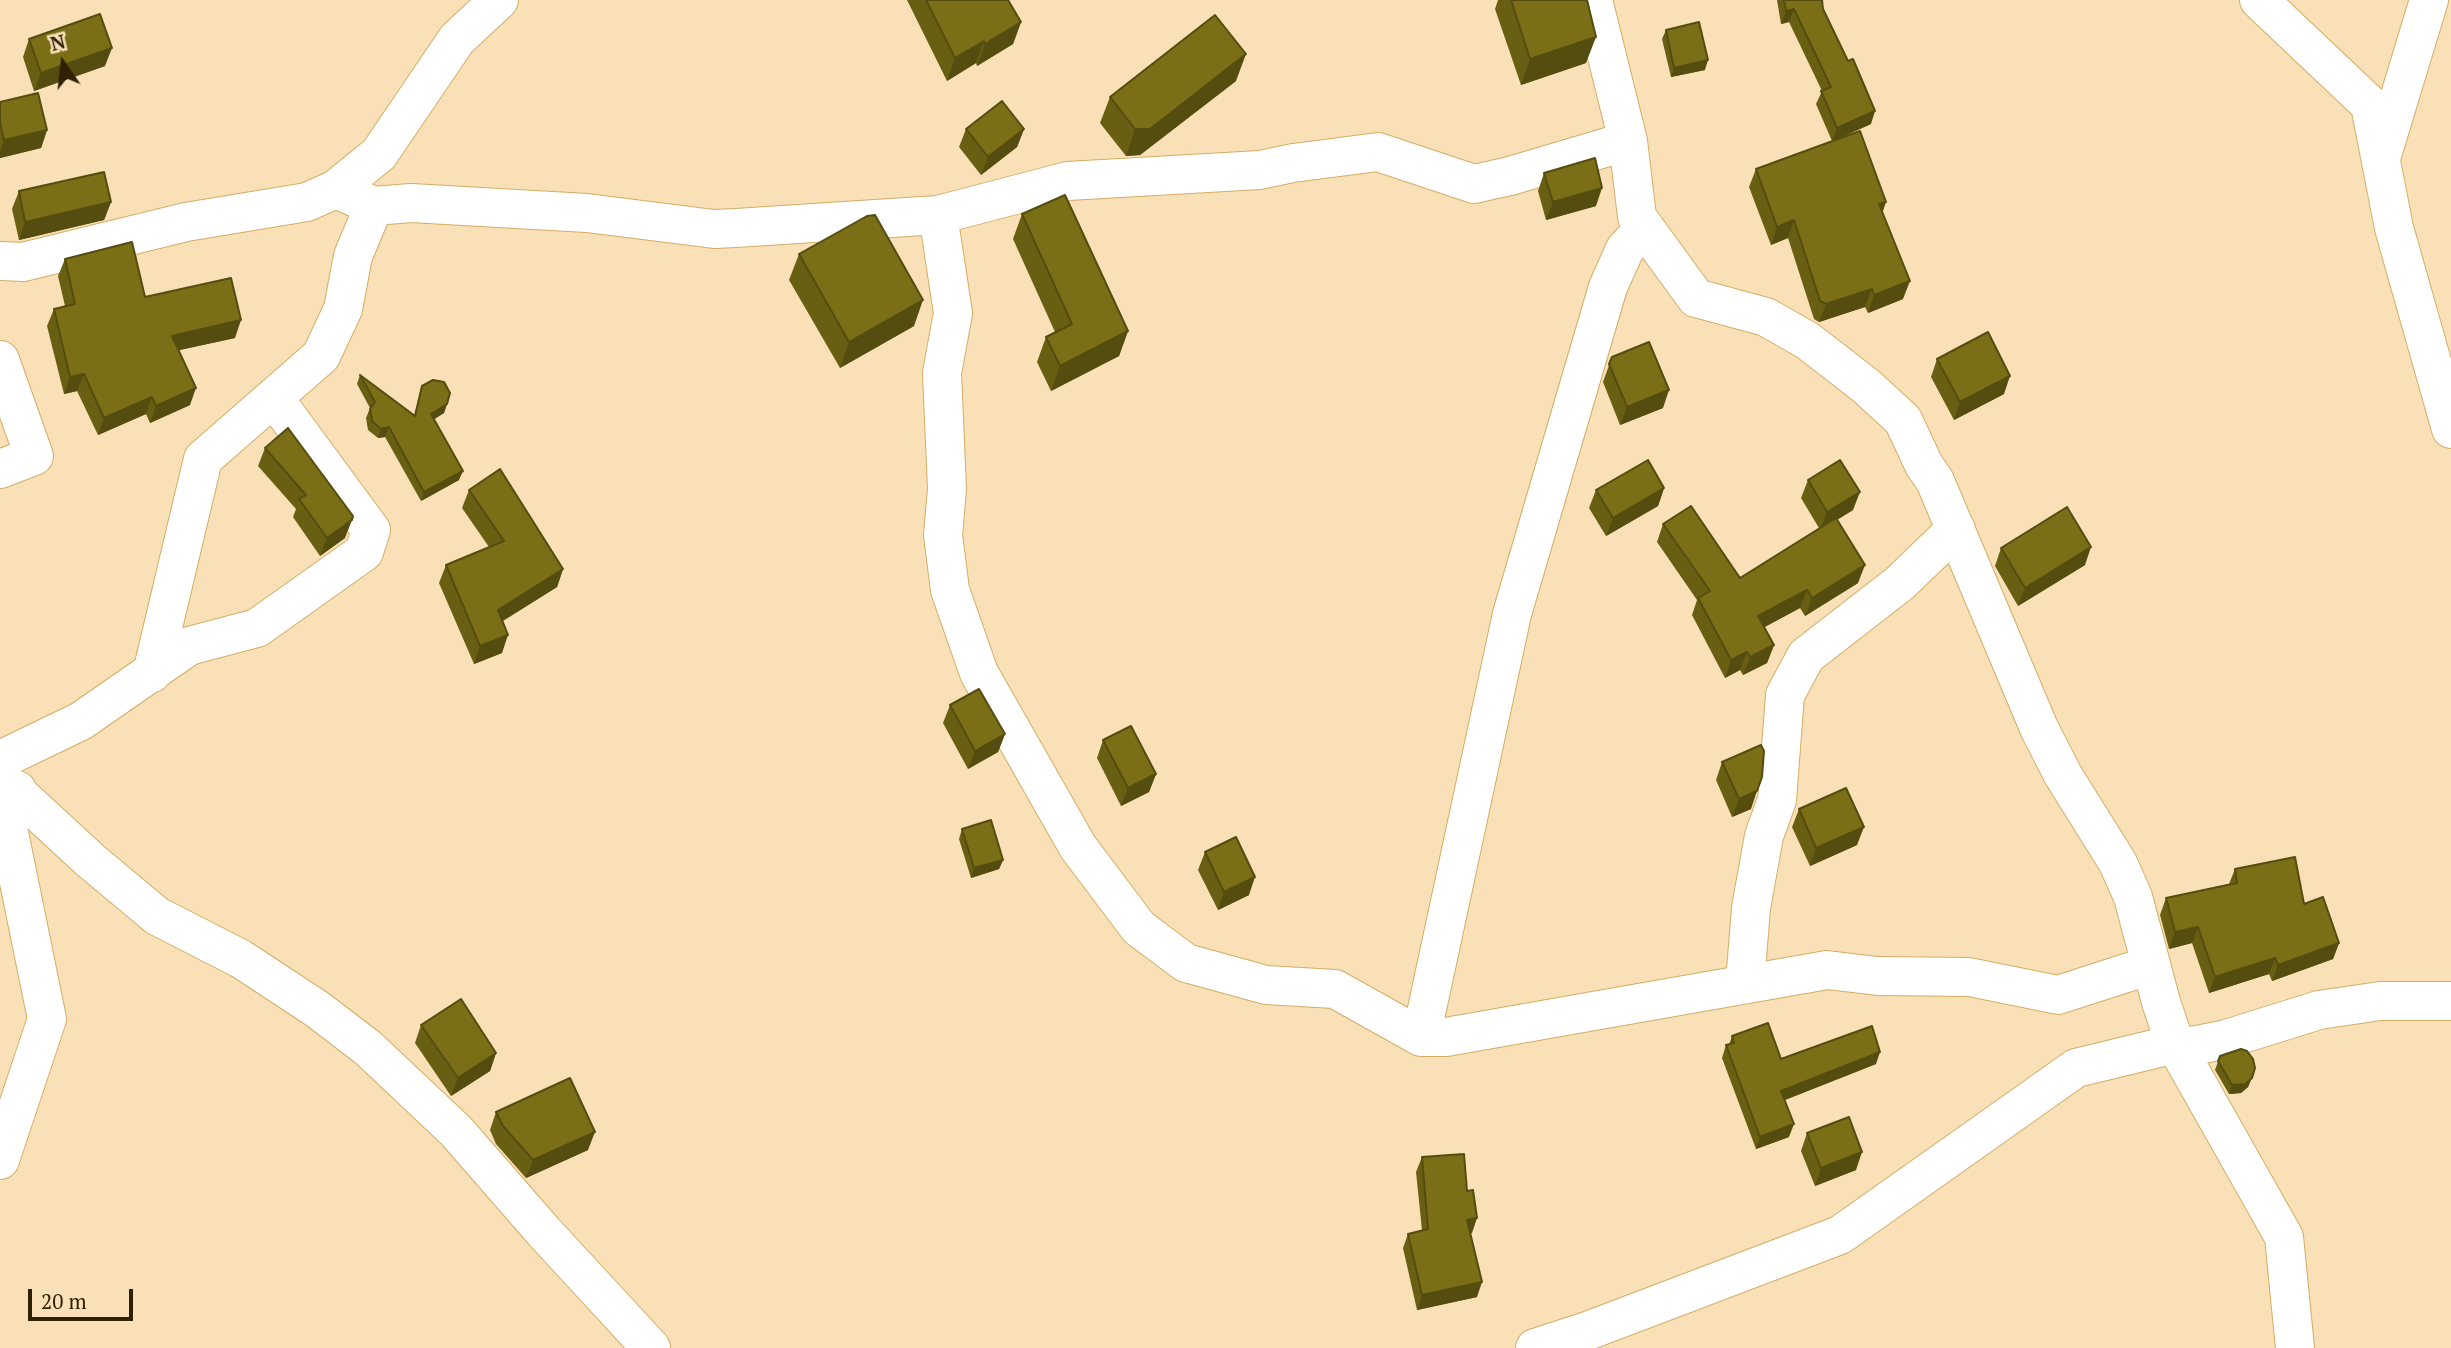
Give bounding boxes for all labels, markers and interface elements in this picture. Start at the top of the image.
north arrow [28,28,98,98]
text: N [48,28,68,56]
scale bar [32,1274,136,1318]
text: 20 m [41,1287,87,1315]

